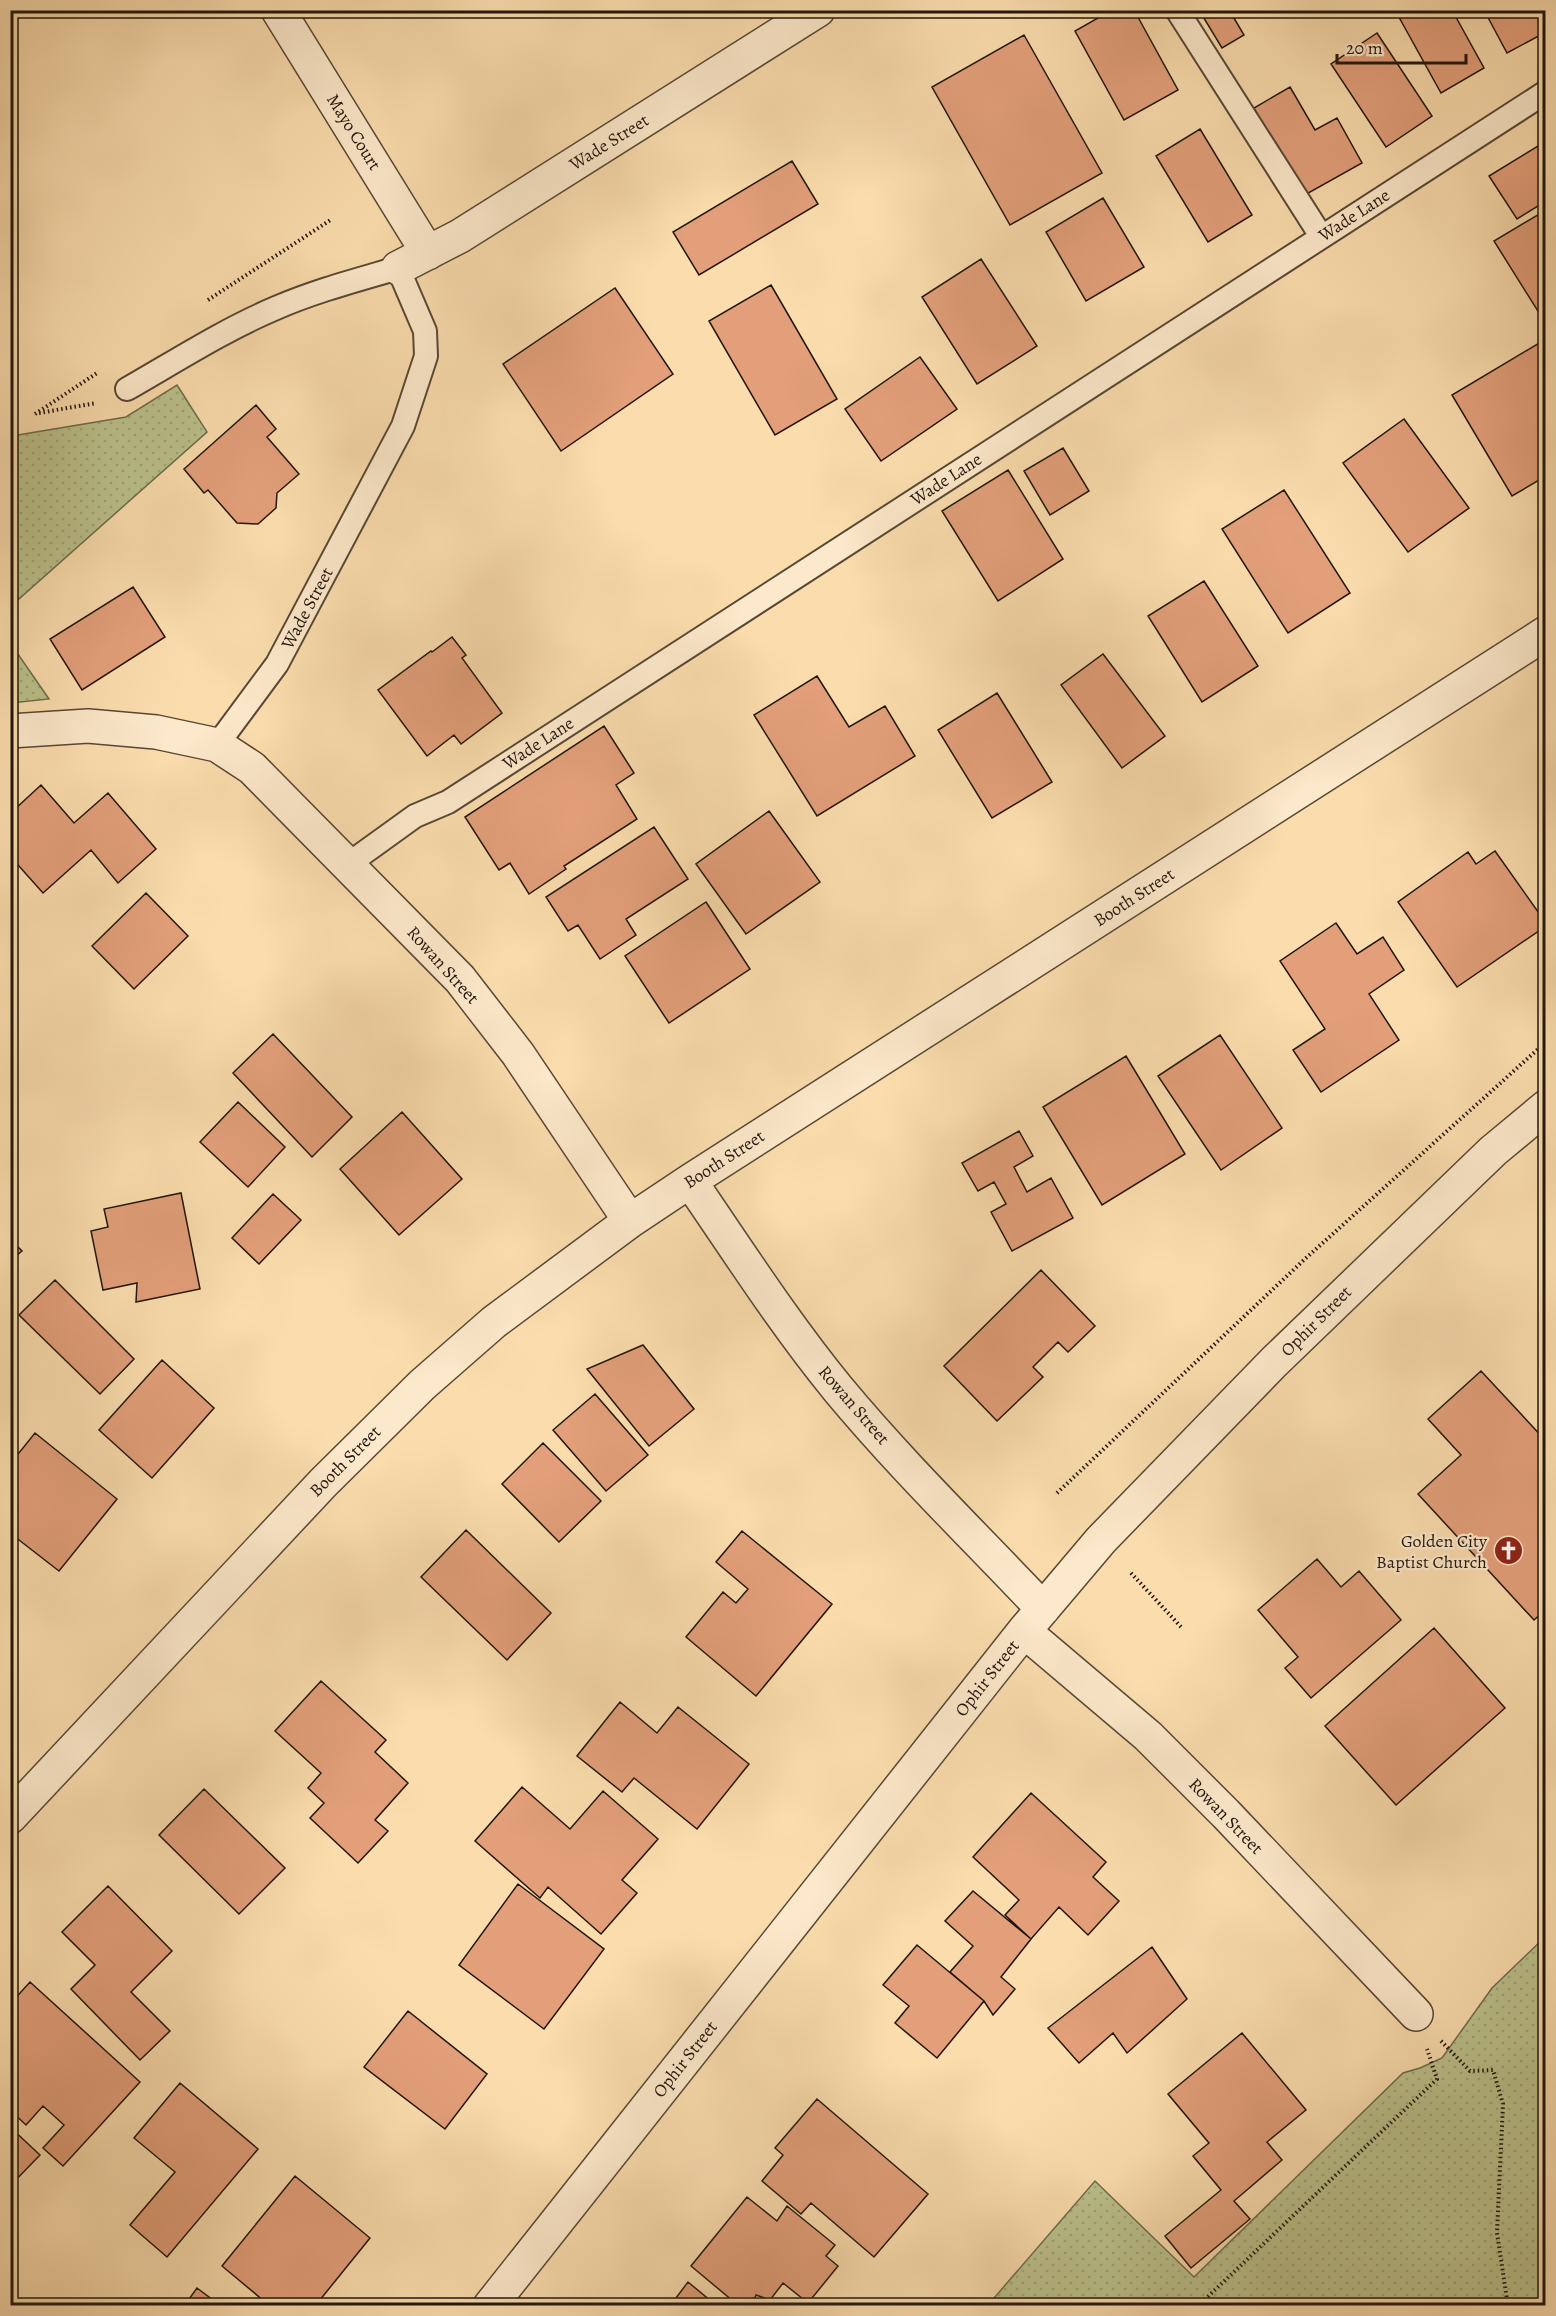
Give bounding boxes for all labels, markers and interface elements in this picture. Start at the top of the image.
scale bar [1337,27,1466,65]
text: 20 m [1346,36,1383,60]
street label: Mayo Court [321,89,387,175]
street label: Wade Street [564,108,653,176]
street label: Wade Lane [1313,183,1394,248]
street label: Wade Lane [905,447,986,512]
street label: Wade Street [275,563,339,654]
street label: Wade Lane [497,711,578,776]
street label: Booth Street [1089,862,1179,932]
street label: Rowan Street [401,921,485,1009]
street label: Booth Street [679,1124,769,1194]
street label: Ophir Street [1275,1280,1357,1362]
street label: Rowan Street [813,1360,895,1450]
street label: Booth Street [304,1420,386,1502]
place label: Golden City Baptist Church [1376,1529,1488,1574]
church icon: Golden City Baptist Church [1492,1535,1524,1567]
street label: Ophir Street [949,1635,1025,1721]
street label: Rowan Street [1183,1773,1269,1859]
street label: Ophir Street [647,2016,723,2102]

